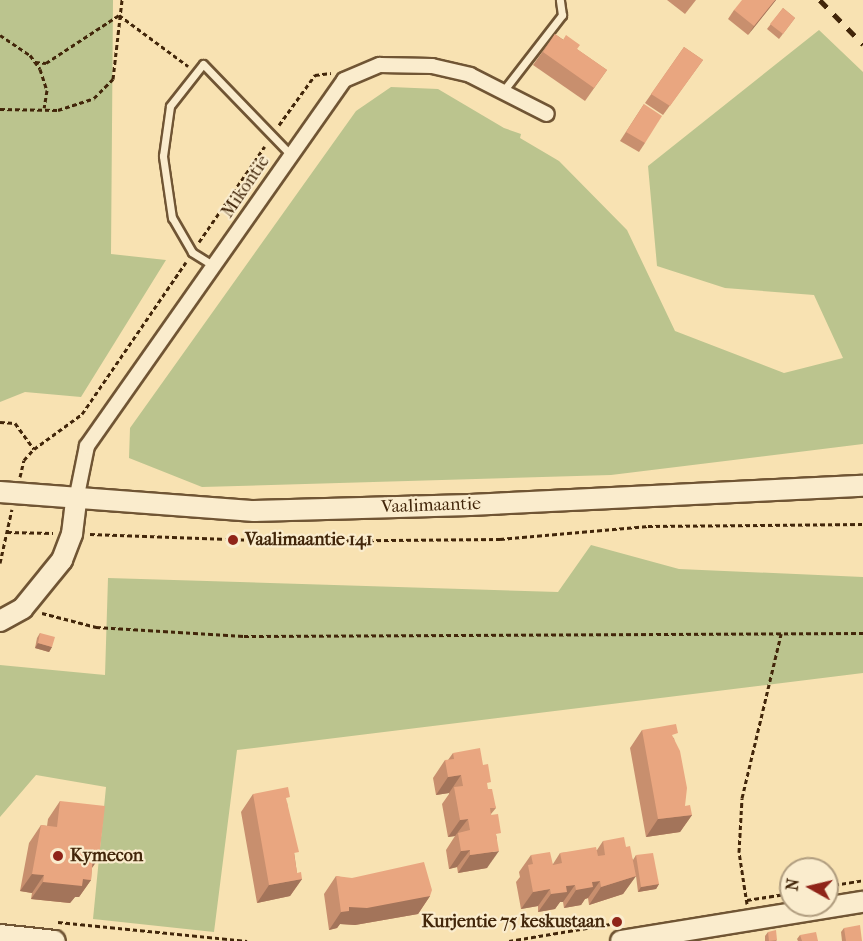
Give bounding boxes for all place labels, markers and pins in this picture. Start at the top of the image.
place label: Vaalimaantie 141 [245,529,372,551]
marker: Vaalimaantie 141 [226,533,240,547]
place label: Kymecon [70,845,143,867]
marker: Kymecon [51,849,65,863]
place label: Kurjentie 75 keskustaan [422,911,605,933]
marker: Kurjentie 75 keskustaan [610,915,624,929]

